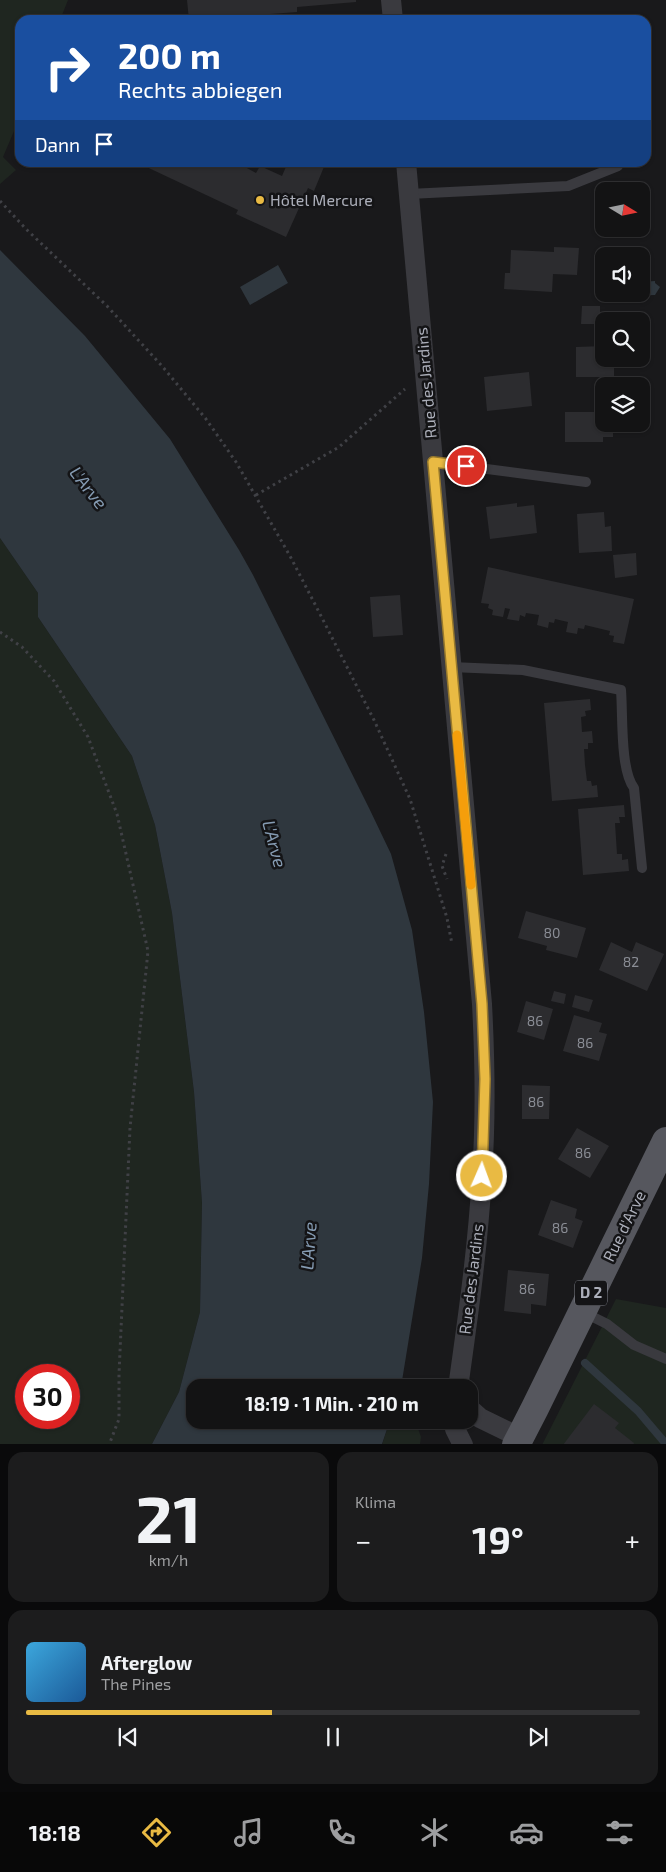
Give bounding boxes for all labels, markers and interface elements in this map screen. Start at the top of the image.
text: 200 m [118,34,221,76]
icon: right [35,35,100,100]
text: Rechts abbiegen [118,76,283,102]
icon: arrive [90,130,118,158]
text: Dann [35,133,80,156]
north arrow [595,182,650,238]
map controls [595,182,650,432]
place label: Hôtel Mercure [270,190,373,209]
marker: Hôtel Mercure [254,194,266,206]
button: sound [595,247,650,302]
button: search [595,312,650,367]
street label: Rue des Jardins [411,327,440,439]
button: layers [595,377,650,432]
pin [445,445,487,487]
icon: arrive [452,452,480,480]
water label: L'Arve [65,462,112,513]
water label: L'Arve [258,818,292,870]
house number: 80 [544,924,560,941]
house number: 82 [623,953,639,970]
house number: 86 [527,1012,543,1029]
house number: 86 [577,1034,593,1051]
house number: 86 [528,1093,544,1110]
house number: 86 [575,1144,591,1161]
position arrow [455,1149,507,1201]
street label: Rue d'Arve [598,1187,649,1264]
house number: 86 [552,1219,568,1236]
water label: L'Arve [295,1221,321,1271]
street label: Rue des Jardins [454,1223,487,1335]
house number: 86 [519,1280,535,1297]
road number: D 2 [575,1280,607,1306]
speed limit sign: 30 [15,1364,80,1429]
text: 18:19 · 1 Min. · 210 m [245,1392,419,1415]
text: 21 [136,1478,201,1556]
text: Klima [355,1492,396,1511]
text: 19° [472,1516,524,1562]
text: − [355,1523,371,1557]
text: + [625,1523,640,1557]
text: km/h [149,1550,188,1569]
text: Afterglow [101,1651,192,1674]
text: The Pines [101,1674,171,1693]
icon: previous [114,1723,142,1751]
icon: pause [319,1723,347,1751]
icon: next [524,1723,552,1751]
icon: directions [139,1815,174,1850]
icon: music [231,1815,266,1850]
icon: phone [324,1815,359,1850]
icon: climate [417,1815,452,1850]
icon: car [509,1815,544,1850]
icon: filters [602,1815,637,1850]
text: 18:18 [29,1819,81,1845]

